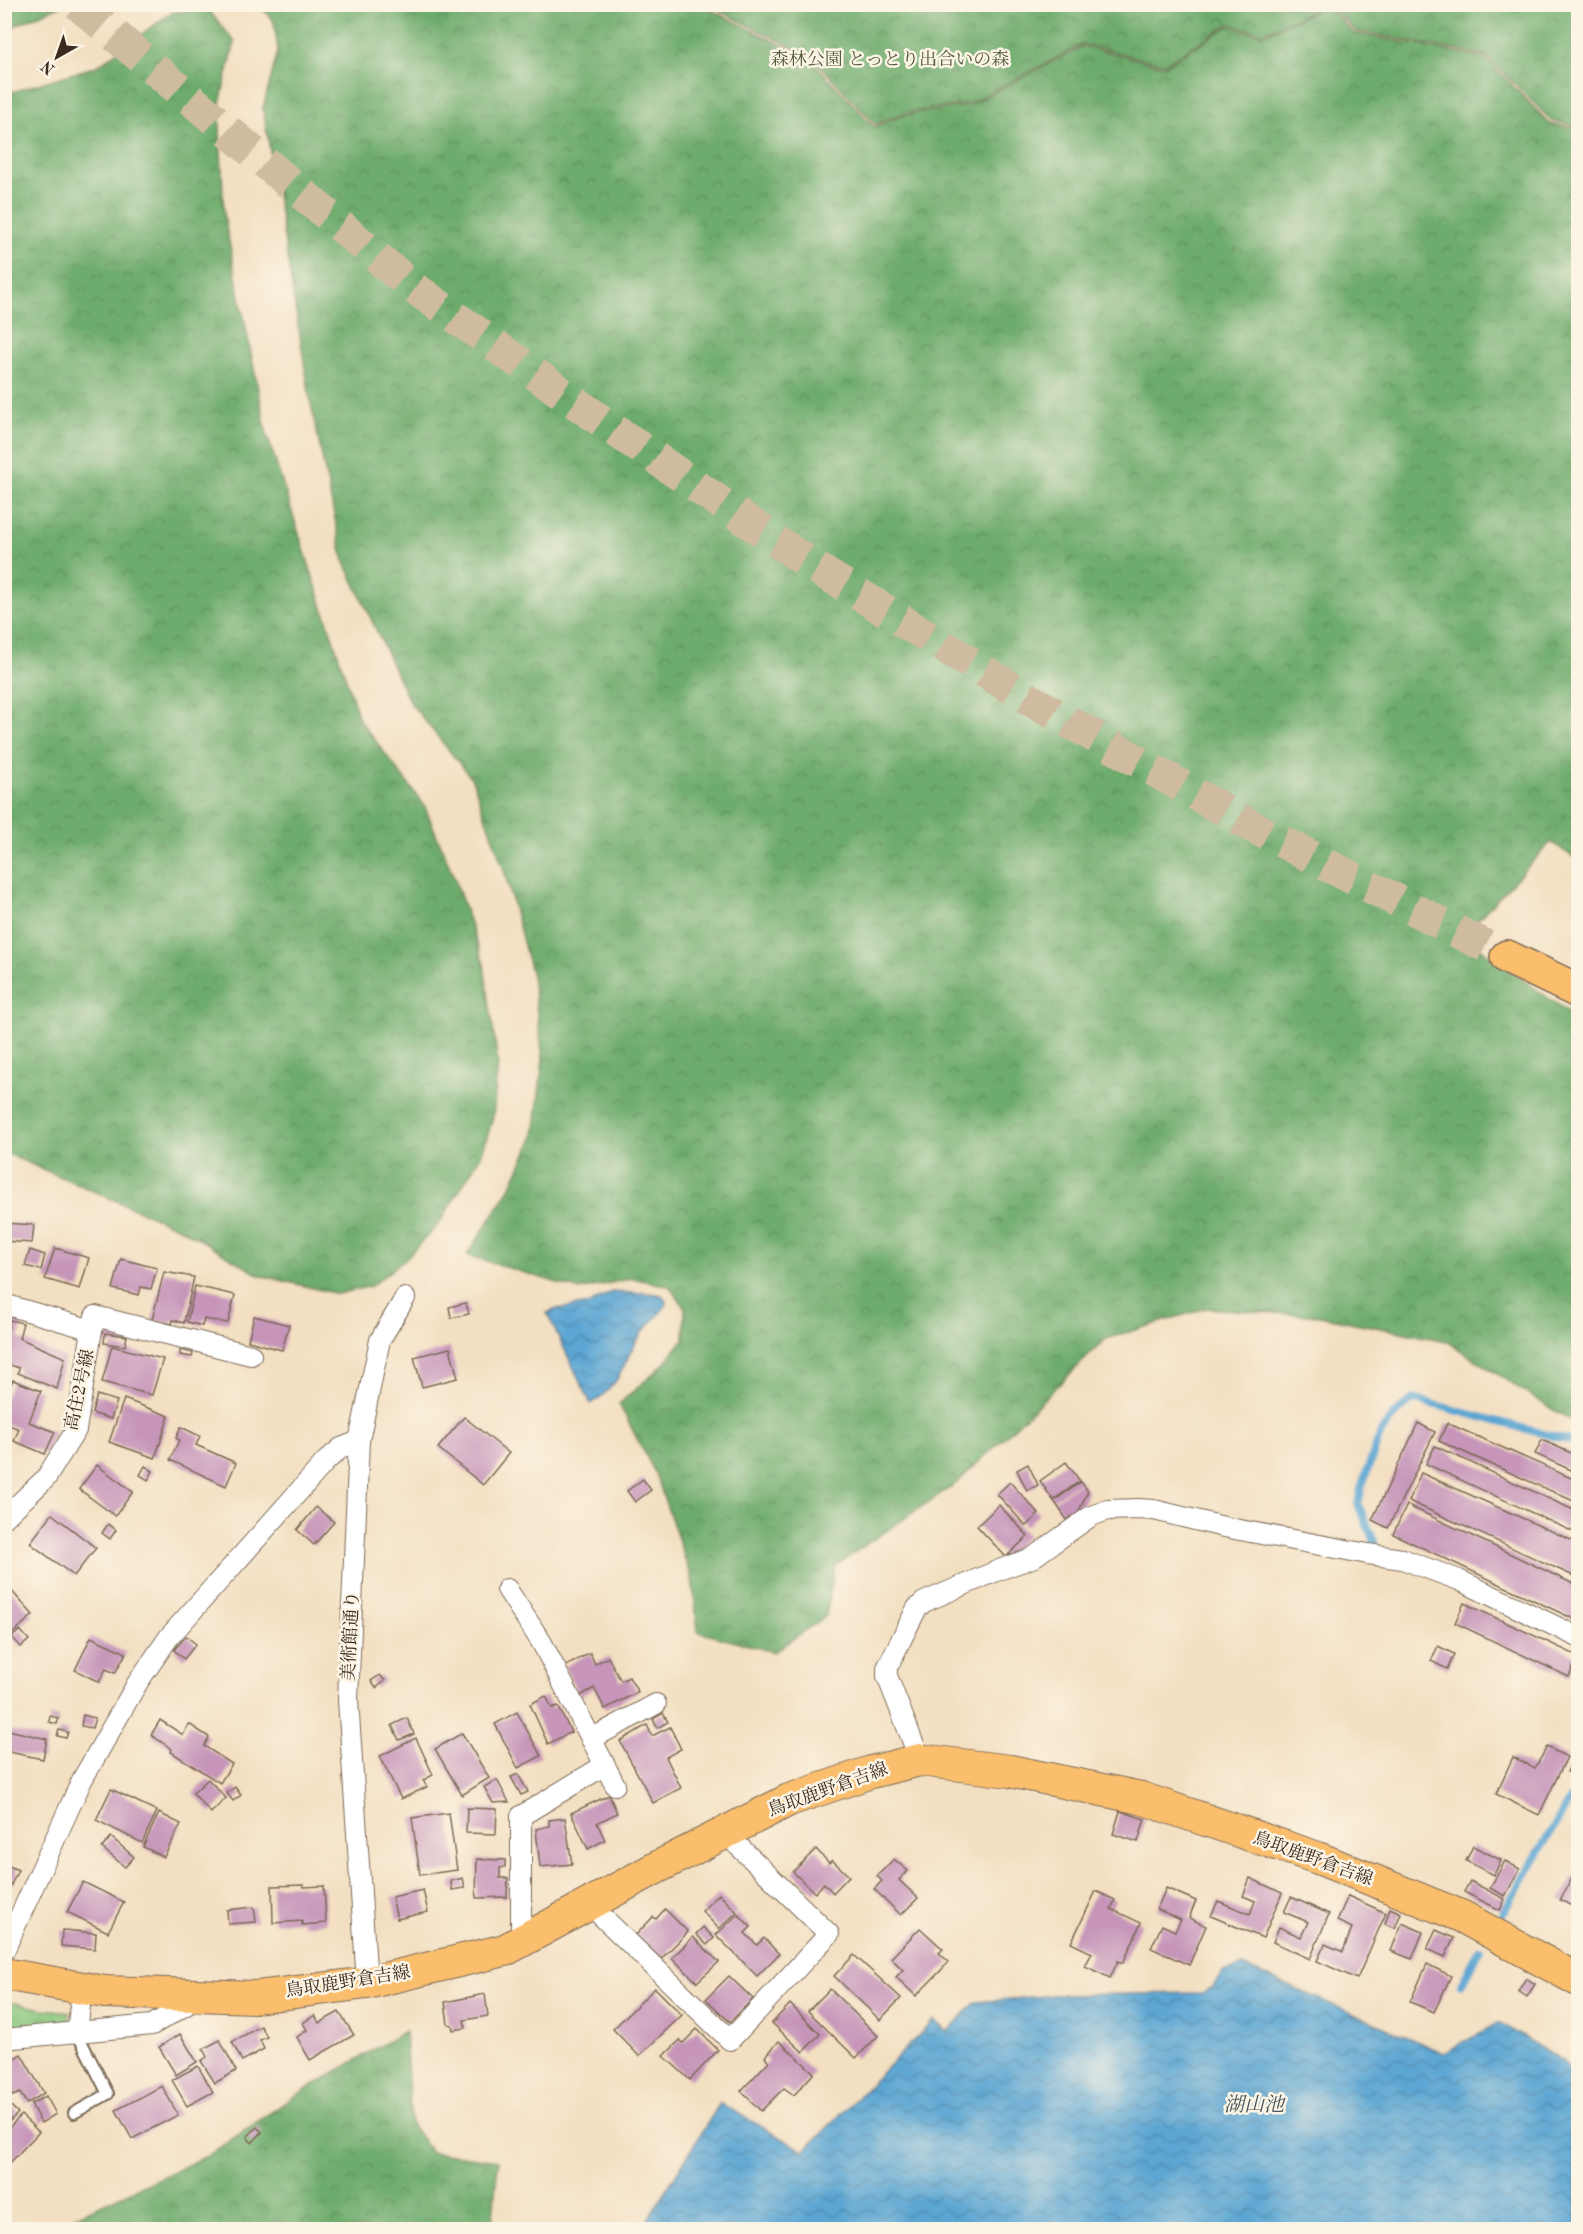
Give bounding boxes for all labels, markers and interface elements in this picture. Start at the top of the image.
north arrow [27,27,87,87]
park label: 森林公園 とっとり出合いの森 [771,49,1009,69]
text: N [38,56,58,77]
street label: 高住2号線 [61,1347,97,1432]
street label: 美術館通り [338,1590,362,1681]
street label: 鳥取鹿野倉吉線 [765,1758,890,1820]
street label: 鳥取鹿野倉吉線 [1251,1827,1376,1889]
street label: 鳥取鹿野倉吉線 [284,1961,412,2001]
water label: 湖山池 [1224,2094,1286,2116]

